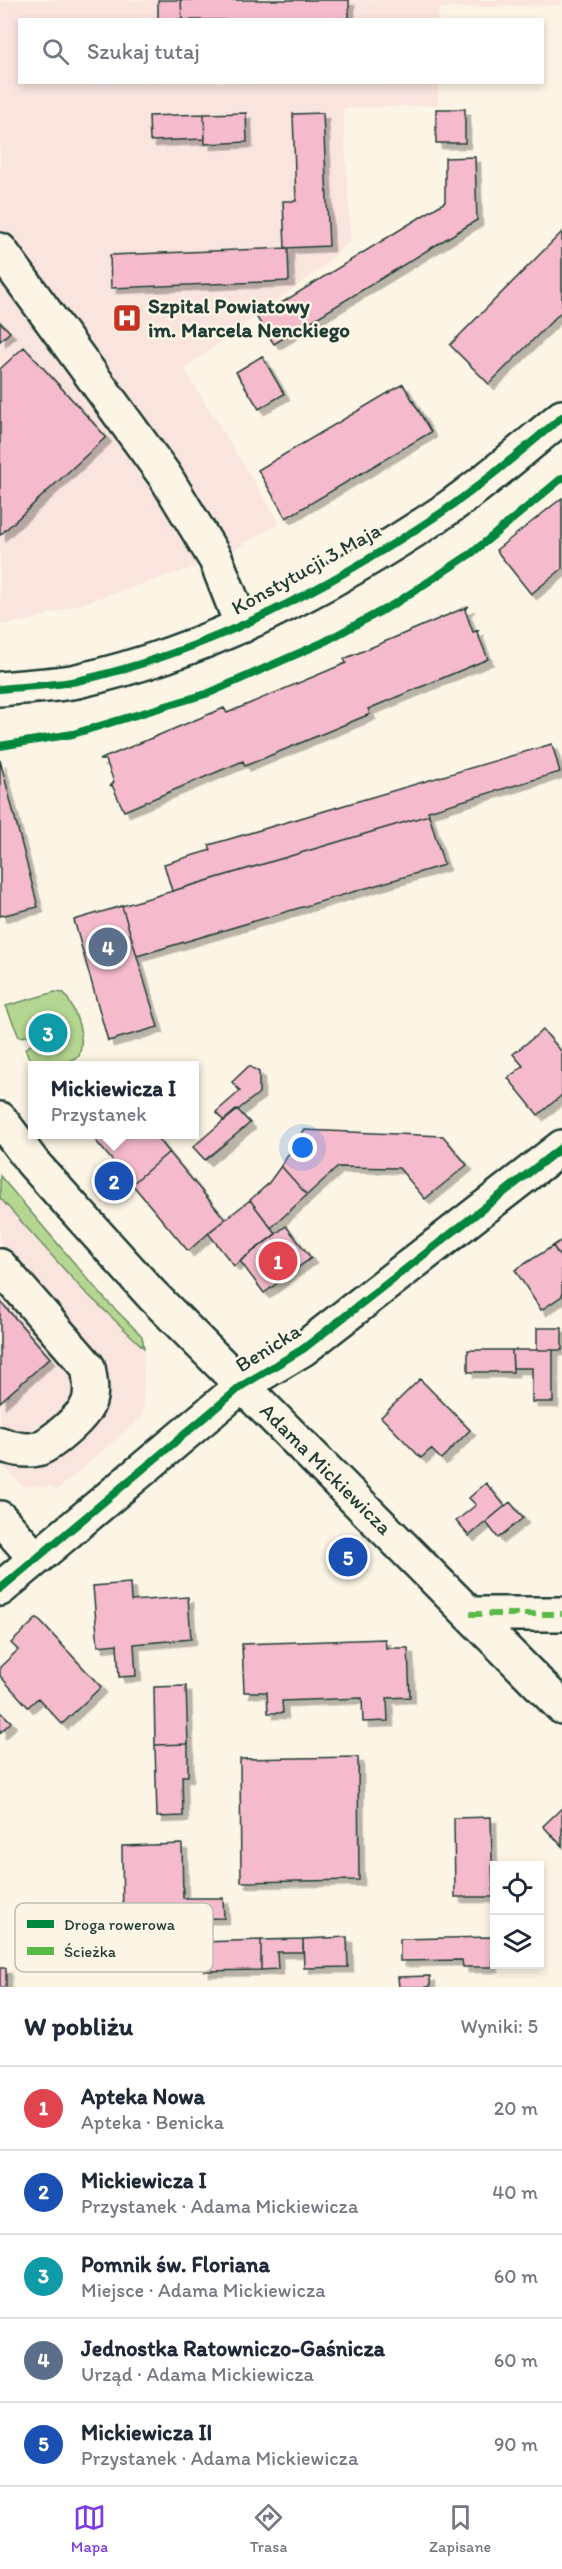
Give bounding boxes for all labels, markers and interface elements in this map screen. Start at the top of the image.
search box [18,18,544,84]
icon: search [39,35,72,68]
text: Szukaj tutaj [87,38,200,65]
place label: Szpital Powiatowy im. Marcela Nenckiego [148,293,350,343]
hospital icon: Szpital Powiatowy im. Marcela Nenckiego [111,302,143,334]
street label: Konstytucji 3 Maja [227,517,385,620]
pin: 4 [88,924,128,970]
pin: 3 [28,1010,68,1056]
popup [28,1061,199,1139]
text: Mickiewicza I [51,1075,176,1102]
text: Przystanek [51,1102,147,1126]
your location [288,1133,317,1162]
pin: 2 [94,1158,134,1204]
pin: 1 [258,1238,298,1284]
street label: Benicka [231,1318,305,1377]
street label: Adama Mickiewicza [255,1398,397,1540]
pin: 5 [328,1534,368,1580]
map controls [490,1861,544,1969]
button: locate [490,1861,544,1915]
legend [15,1903,213,1972]
text: Droga rowerowa [64,1915,176,1934]
button: layers [490,1915,544,1969]
text: Ścieżka [64,1942,117,1961]
text: W pobliżu [24,2010,133,2042]
text: Wyniki: 5 [461,2014,538,2038]
text: Apteka Nowa [81,2083,205,2110]
text: 1 [39,2096,48,2120]
text: 20 m [494,2096,538,2120]
text: Apteka · Benicka [81,2110,224,2134]
text: Mickiewicza I [81,2167,207,2194]
text: 2 [38,2180,49,2204]
text: 40 m [492,2180,538,2204]
text: Przystanek · Adama Mickiewicza [81,2194,358,2218]
text: Pomnik św. Floriana [81,2251,270,2278]
text: 3 [38,2264,49,2288]
text: 60 m [494,2264,538,2288]
text: Miejsce · Adama Mickiewicza [81,2278,326,2302]
text: Jednostka Ratowniczo-Gaśnicza [81,2335,385,2362]
text: 4 [37,2348,50,2372]
text: 60 m [494,2348,538,2372]
text: Urząd · Adama Mickiewicza [81,2362,314,2386]
text: Mickiewicza II [81,2419,212,2446]
text: 5 [38,2432,49,2456]
text: 90 m [494,2432,538,2456]
text: Przystanek · Adama Mickiewicza [81,2446,358,2470]
tab: Mapa [71,2501,108,2556]
tab: Trasa [250,2501,287,2556]
tab: Zapisane [429,2501,491,2556]

